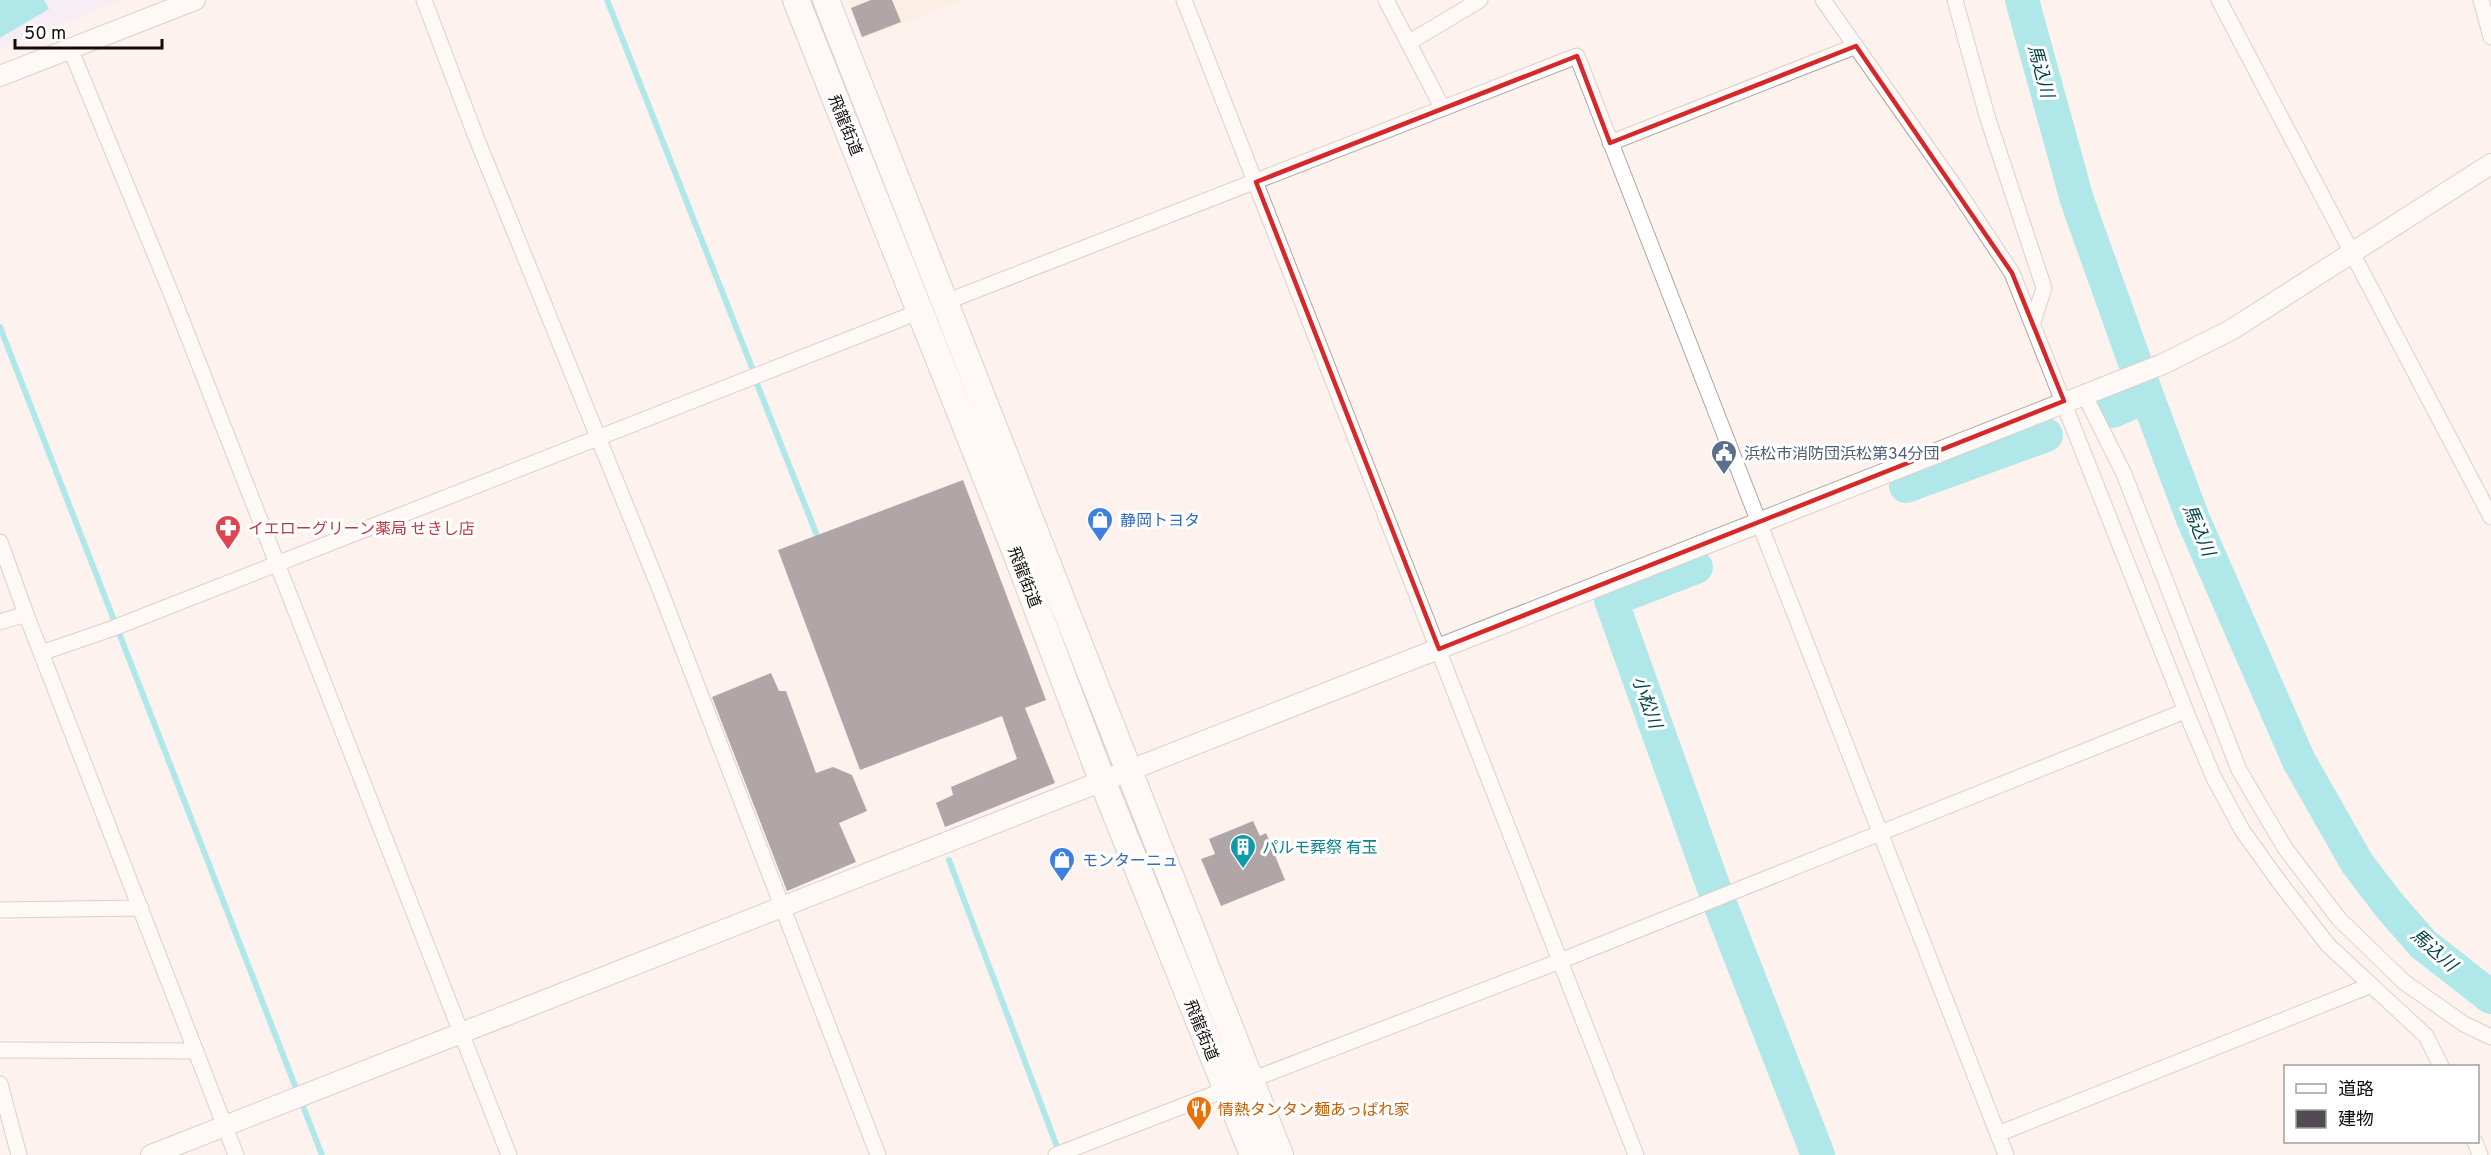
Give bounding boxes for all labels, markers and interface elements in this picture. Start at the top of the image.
scale bar [15,12,162,50]
text: 50 m [24,23,66,46]
water label: 馬込川 [2021,42,2058,102]
street label: 飛龍街道 [823,92,865,159]
public building icon: 浜松市消防団浜松第34分団 [1709,438,1739,476]
place label: 浜松市消防団浜松第34分団 [1744,445,1940,465]
water label: 馬込川 [2176,501,2220,562]
shop icon: 静岡トヨタ [1085,505,1115,543]
place label: 静岡トヨタ [1120,512,1200,532]
pharmacy icon: イエローグリーン薬局 せきし店 [213,513,243,551]
place label: イエローグリーン薬局 せきし店 [248,520,475,540]
street label: 飛龍街道 [1002,544,1044,611]
water label: 小松川 [1626,673,1666,734]
building icon: パルモ葬祭 有玉 [1228,832,1258,870]
place label: パルモ葬祭 有玉 [1262,838,1378,859]
shop icon: モンターニュ [1047,845,1077,883]
place label: モンターニュ [1082,852,1178,872]
water label: 馬込川 [2405,925,2462,979]
street label: 飛龍街道 [1179,997,1221,1064]
legend [2284,1065,2479,1143]
text: 道路 [2338,1079,2374,1102]
restaurant icon: 情熱タンタン麺あっぱれ家 [1184,1094,1214,1132]
place label: 情熱タンタン麺あっぱれ家 [1218,1101,1410,1121]
text: 建物 [2338,1109,2374,1132]

